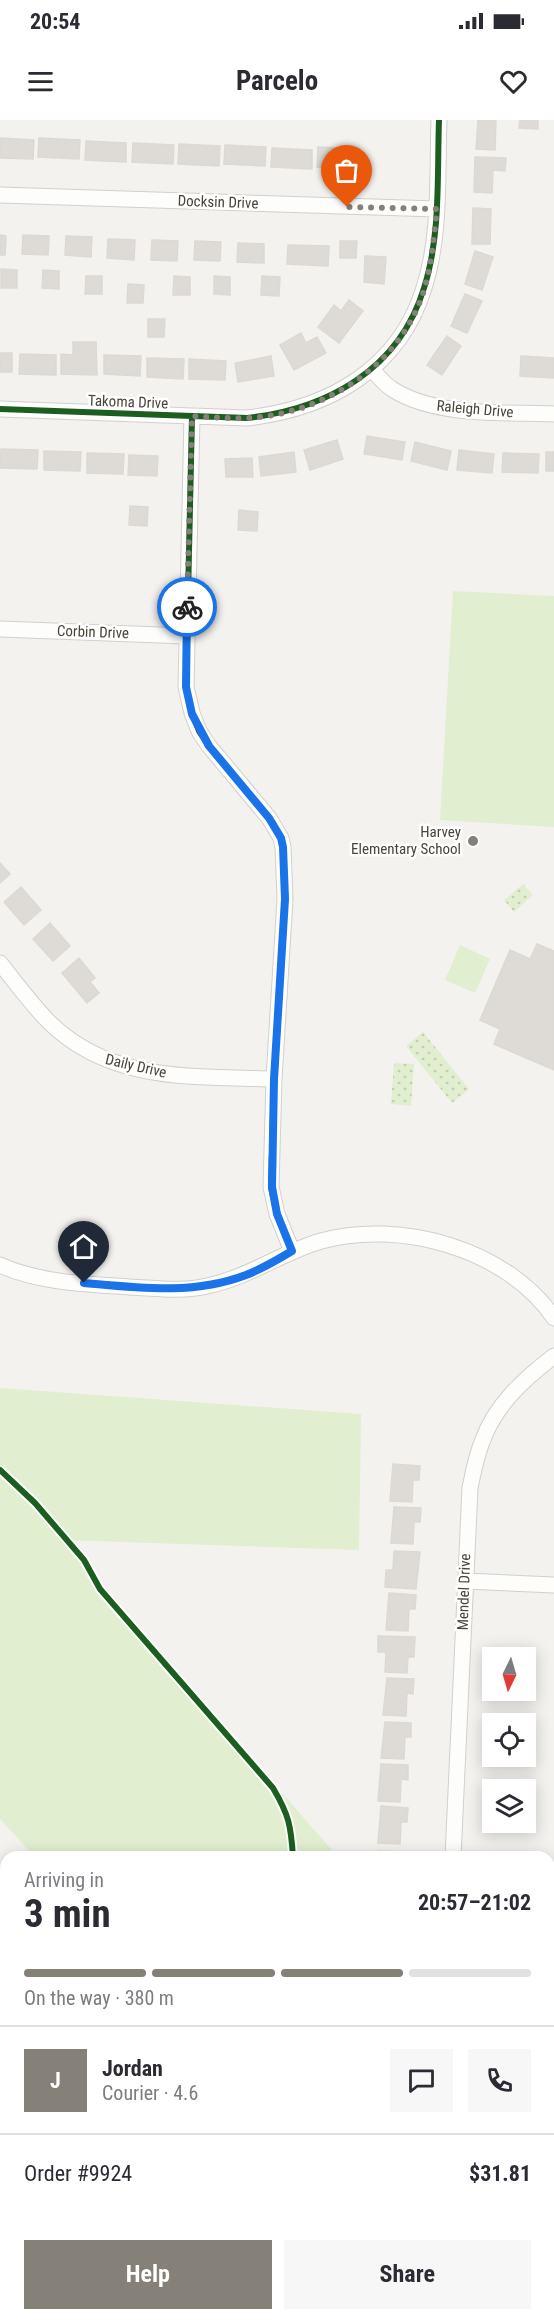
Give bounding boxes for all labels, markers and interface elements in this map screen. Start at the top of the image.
text: 20:54 [30,9,81,34]
icon: menu [24,65,57,98]
text: Parcelo [236,65,318,97]
icon: heart [497,65,530,98]
pin [321,145,372,207]
icon: bag [330,154,363,187]
street label: Docksin Drive [177,192,259,212]
street label: Takoma Drive [88,392,168,412]
street label: Raleigh Drive [436,397,514,421]
courier [157,577,217,637]
icon: bike [171,591,204,624]
street label: Corbin Drive [57,622,129,642]
place label: Harvey Elementary School [351,823,461,858]
marker: Harvey Elementary School [466,834,480,848]
street label: Daily Drive [104,1050,168,1082]
pin [58,1221,109,1283]
icon: home [67,1230,100,1263]
street label: Mendel Drive [454,1553,474,1631]
north arrow [482,1647,536,1701]
map controls [482,1647,536,1833]
button: locate [482,1713,536,1767]
button: layers [482,1779,536,1833]
text: Arriving in [24,1868,104,1892]
text: 20:57–21:02 [418,1890,531,1915]
text: 3 min [24,1891,111,1937]
text: On the way · 380 m [24,1986,174,2010]
button: chat [390,2049,453,2112]
button: phone [468,2049,531,2112]
text: Jordan [102,2056,163,2081]
text: J [50,2068,61,2093]
text: Courier · 4.6 [102,2081,198,2105]
text: Order #9924 [24,2161,132,2186]
text: $31.81 [469,2161,531,2186]
button: Help [24,2240,272,2309]
button: Share [284,2240,531,2309]

